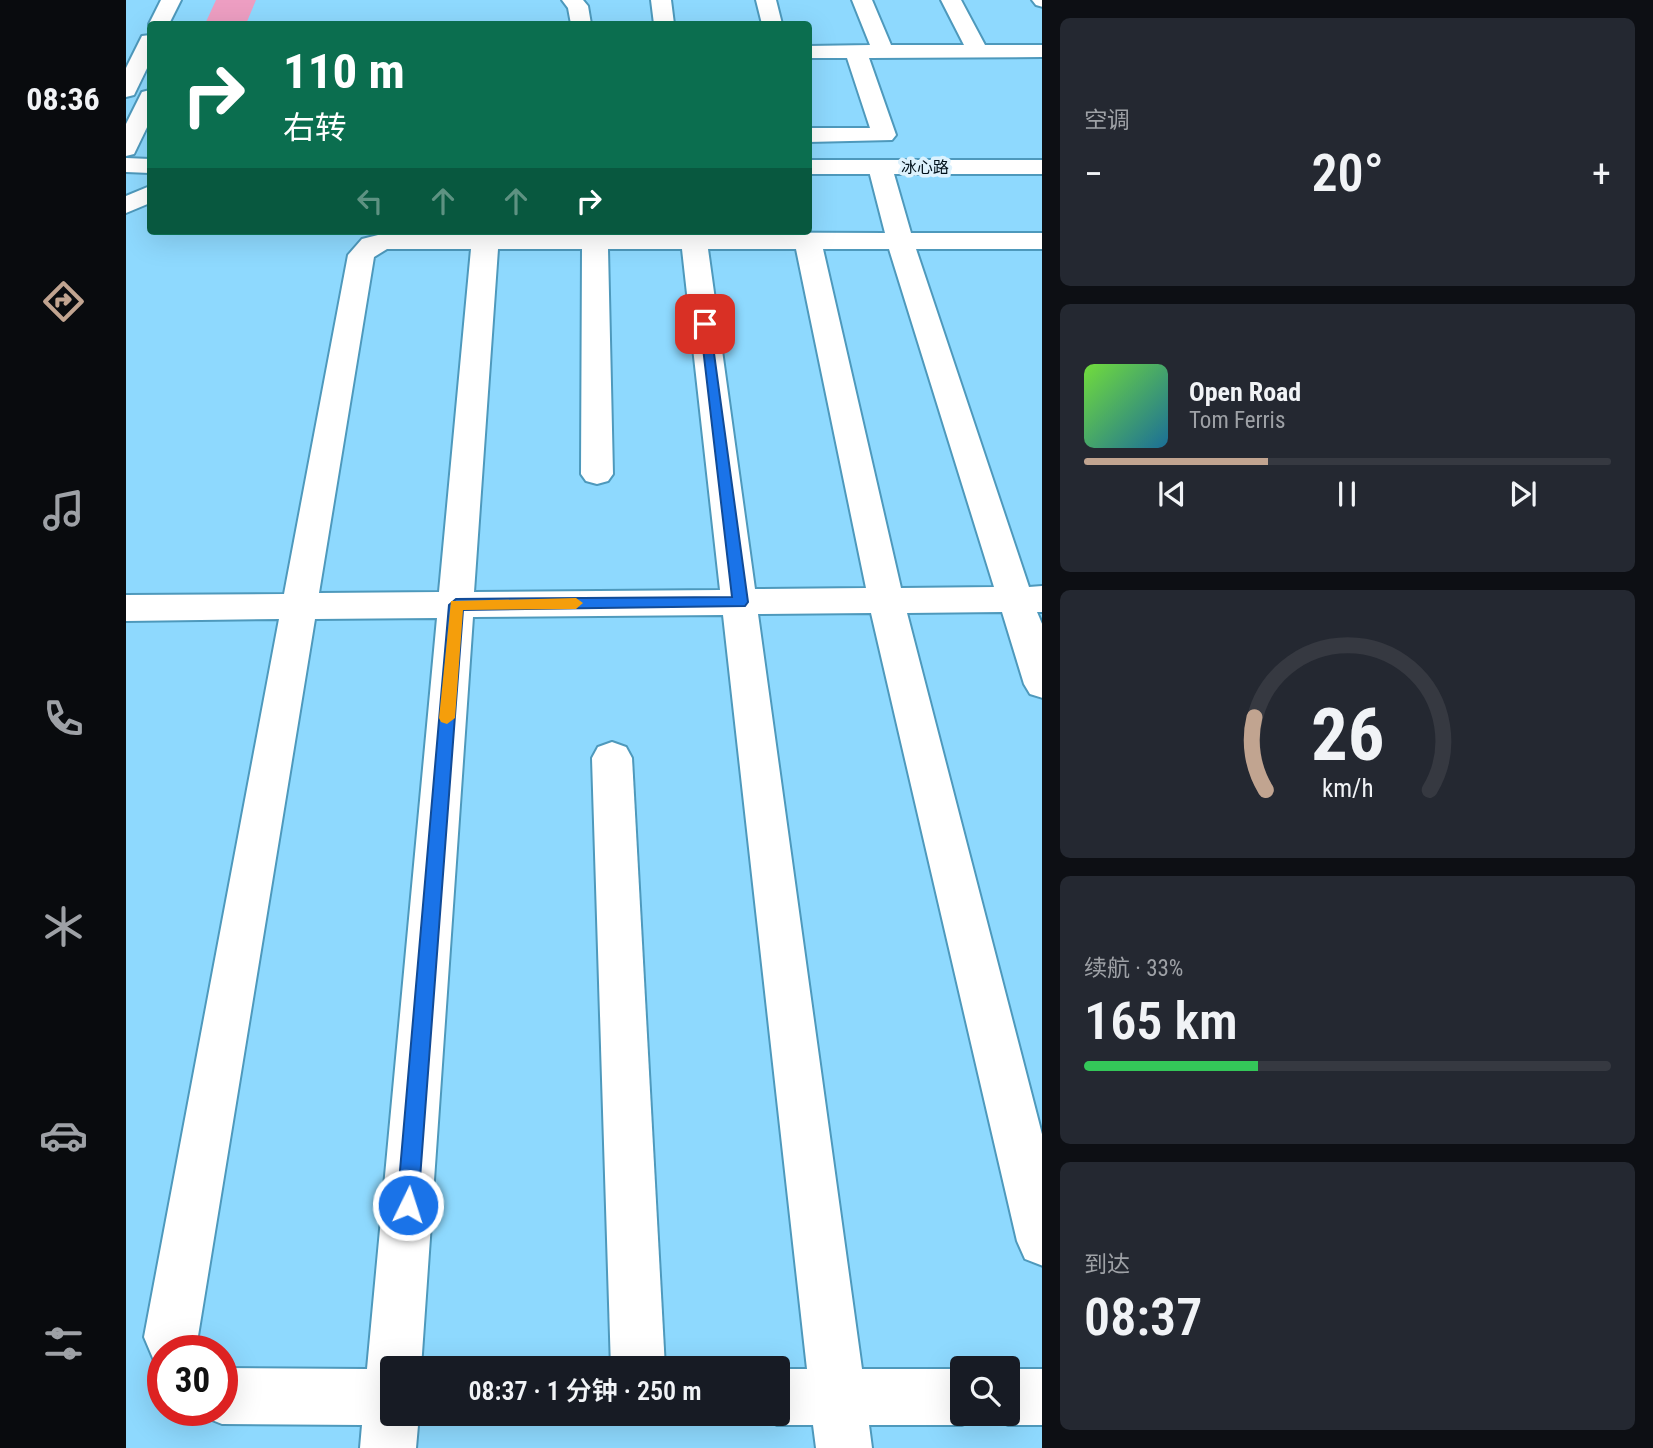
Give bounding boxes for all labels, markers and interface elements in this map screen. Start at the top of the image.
text: 110 m [283,43,405,100]
icon: right [168,49,259,140]
text: 08:36 [26,80,100,118]
text: 空调 [1084,107,1130,134]
text: 右转 [283,109,347,147]
text: 20° [1311,143,1384,204]
text: − [1084,152,1103,196]
text: + [1592,152,1611,196]
street label: 冰心路 [901,158,949,177]
icon: left [351,182,389,220]
icon: ahead [424,182,462,220]
icon: ahead [497,182,535,220]
icon: right [570,182,608,220]
icon: directions [39,277,88,326]
pin [675,294,735,354]
icon: arrive [686,305,724,343]
text: Open Road [1189,377,1301,407]
text: Tom Ferris [1189,407,1285,434]
icon: previous [1153,475,1191,513]
icon: pause [1328,475,1366,513]
icon: next [1504,475,1542,513]
icon: music [39,486,88,535]
text: 26 [1311,692,1384,778]
icon: phone [39,694,88,743]
text: km/h [1322,774,1373,803]
icon: climate [39,902,88,951]
text: 续航 · 33% [1084,955,1183,982]
text: 165 km [1084,991,1238,1052]
icon: car [39,1111,88,1160]
position arrow [371,1168,445,1242]
text: 到达 [1084,1251,1130,1278]
text: 08:37 [1084,1287,1202,1348]
icon: filters [39,1319,88,1368]
speed limit sign: 30 [147,1335,238,1426]
map controls [950,1356,1020,1426]
button: search [950,1356,1020,1426]
text: 08:37 · 1 分钟 · 250 m [468,1376,702,1406]

